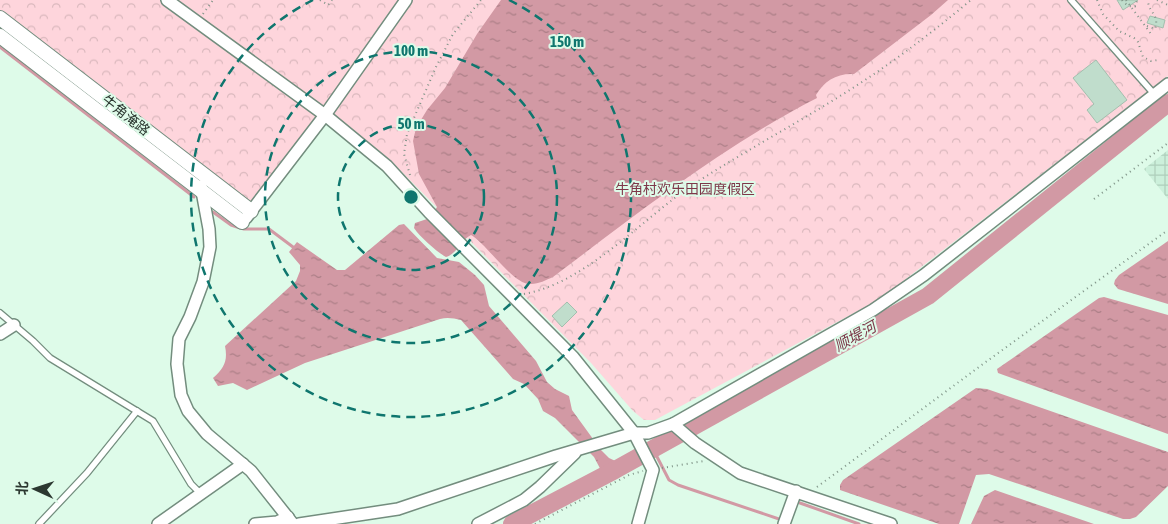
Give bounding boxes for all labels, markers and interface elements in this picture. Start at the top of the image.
text: 150 m [550,33,584,50]
text: 100 m [394,42,428,59]
street label: 牛角淹路 [99,91,153,139]
text: 50 m [398,115,425,132]
park label: 牛角村欢乐田园度假区 [615,181,755,197]
centre of rings [402,188,420,206]
water label: 顺堤河 [831,316,881,354]
north arrow [10,464,60,514]
text: 北 [14,481,30,496]

